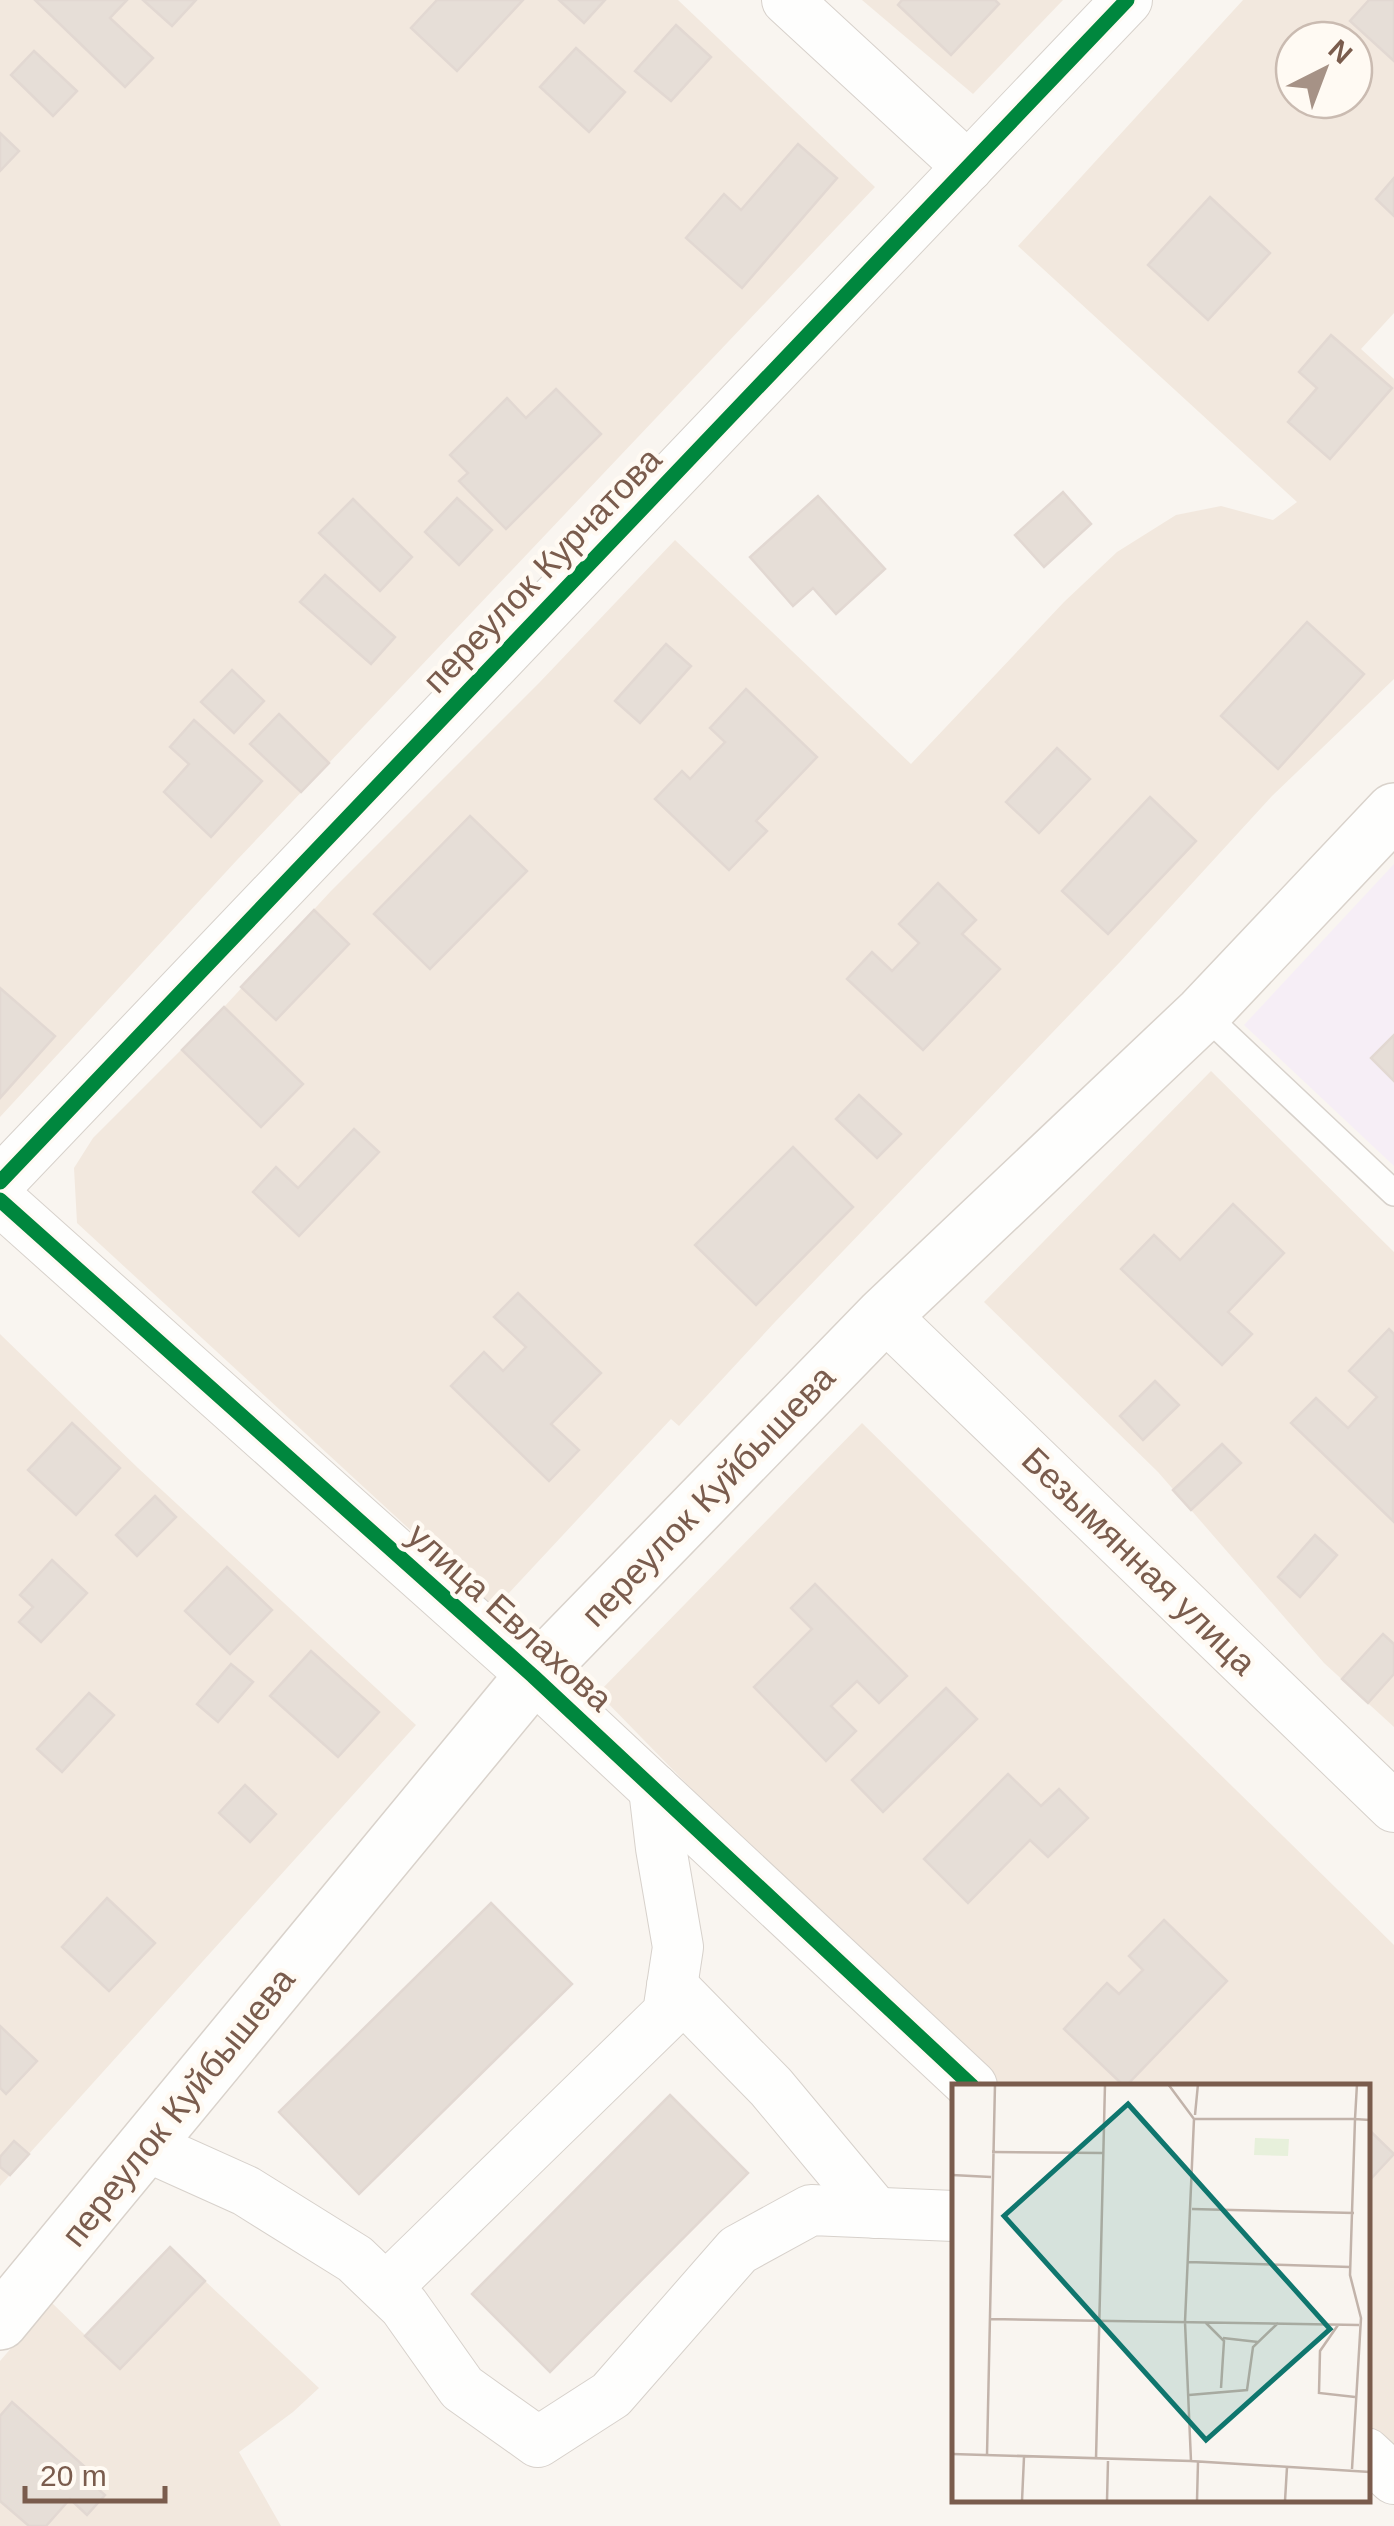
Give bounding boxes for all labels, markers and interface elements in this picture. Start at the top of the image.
north arrow [1274,20,1374,120]
text: N [1323,34,1358,70]
street label: переулок Курчатова [415,439,669,700]
street label: переулок Куйбышева [573,1357,843,1634]
street label: Безымянная улица [1015,1439,1264,1682]
street label: улица Евлахова [400,1515,621,1719]
street label: переулок Куйбышева [53,1959,302,2254]
inset map [952,2084,1369,2501]
scale bar [25,2441,165,2503]
text: 20 m [40,2459,107,2492]

